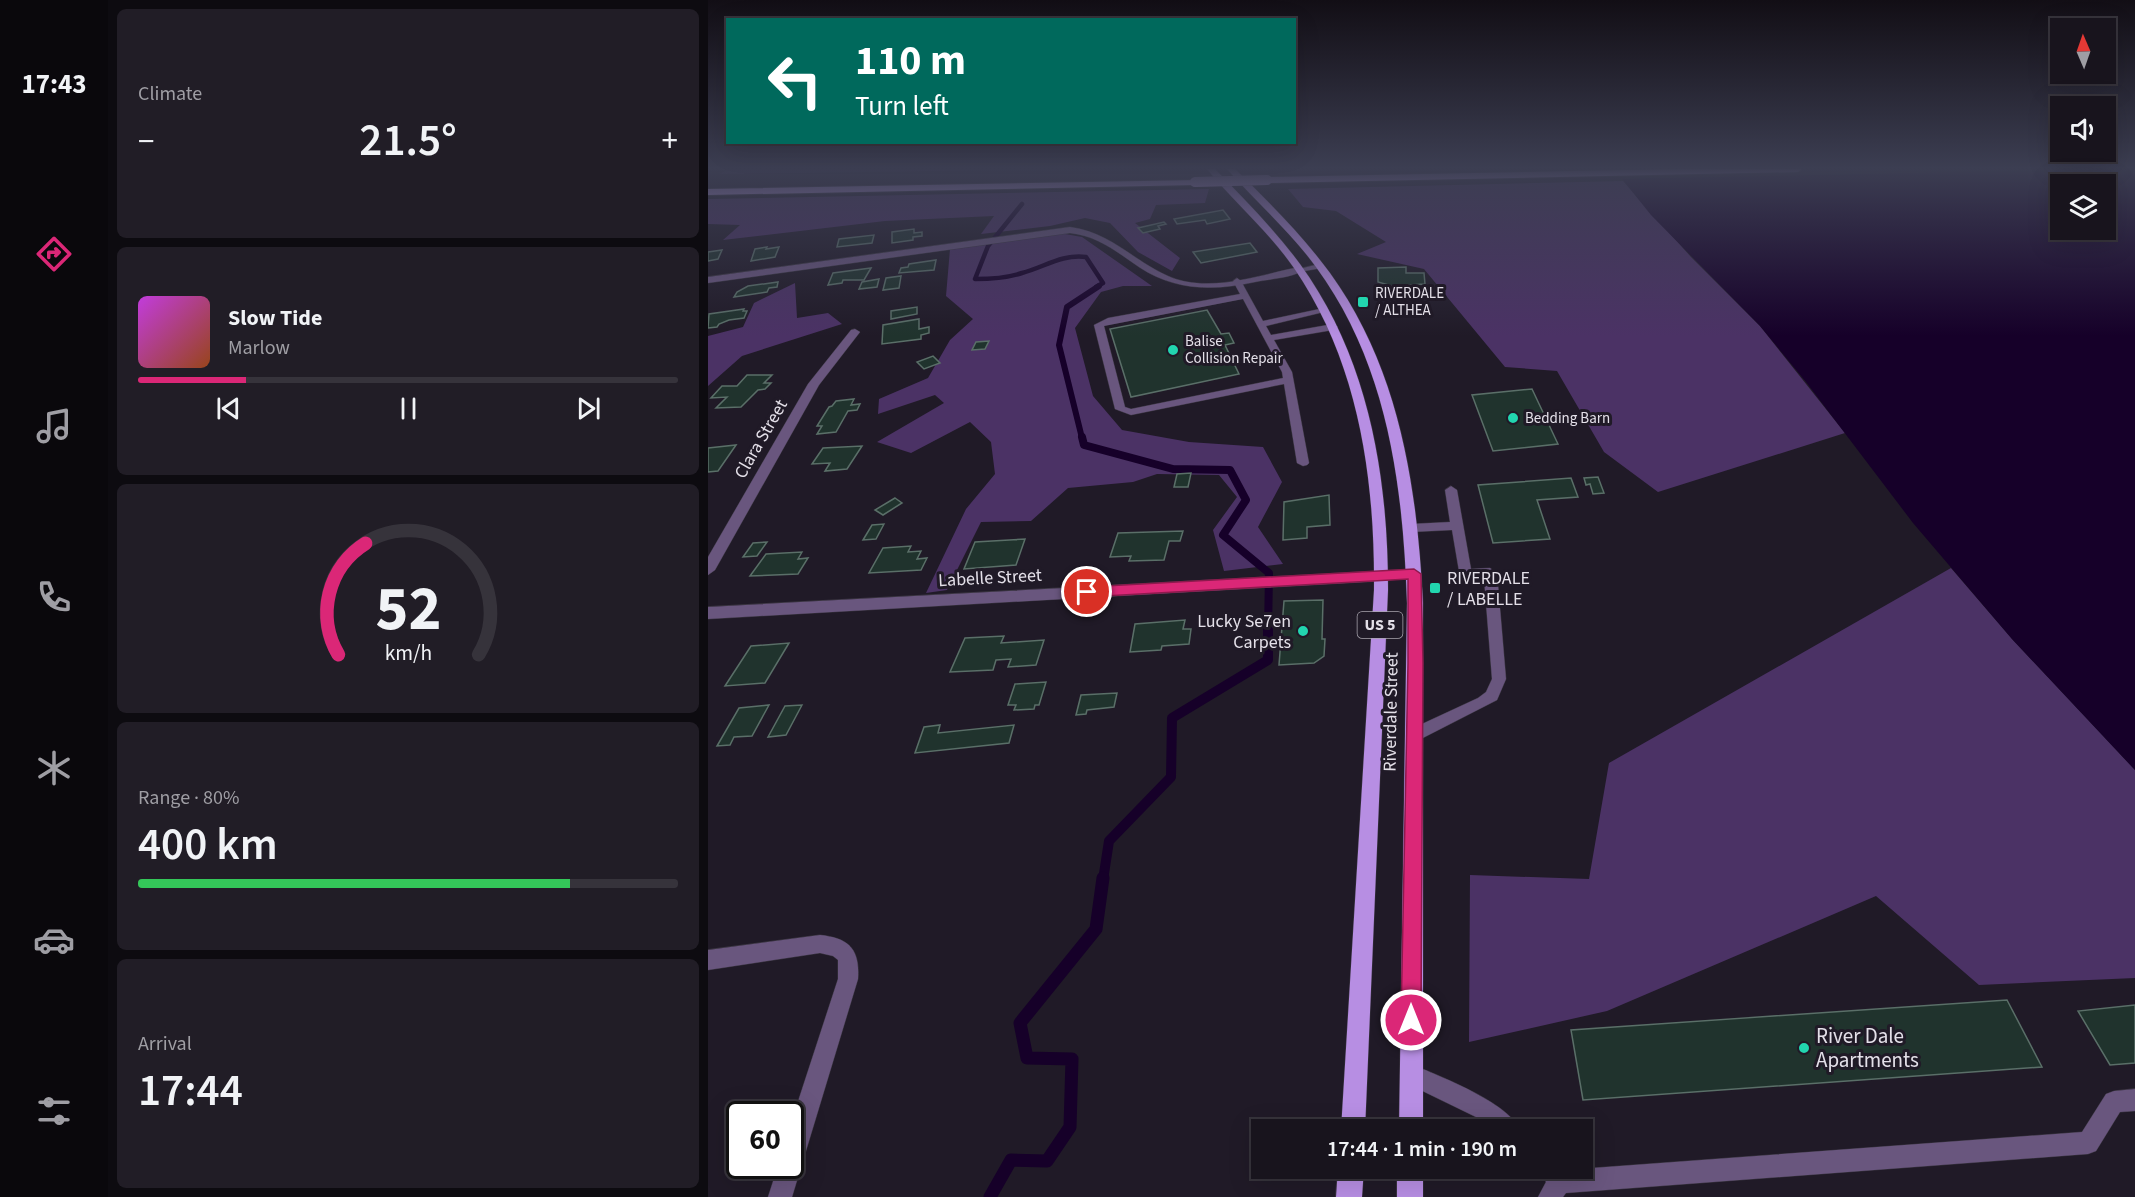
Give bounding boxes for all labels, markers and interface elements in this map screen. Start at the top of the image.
north arrow [2050,18,2116,84]
map controls [2050,18,2116,240]
text: 110 m [855,31,966,91]
icon: left [756,42,834,120]
text: 17:43 [21,65,87,104]
text: Climate [138,80,202,108]
text: Turn left [855,87,949,126]
button: sound [2050,96,2116,162]
text: 21.5° [359,109,457,173]
text: − [138,118,154,165]
text: + [662,118,678,165]
button: layers [2050,174,2116,240]
icon: directions [33,233,75,275]
place label: RIVERDALE / ALTHEA [1375,283,1444,321]
marker: RIVERDALE / ALTHEA [1356,295,1370,309]
text: Slow Tide [228,302,322,334]
place label: Balise Collision Repair [1185,331,1284,369]
text: Marlow [228,334,290,362]
marker: Balise Collision Repair [1166,343,1180,357]
icon: previous [212,392,245,425]
icon: pause [392,392,425,425]
icon: next [572,392,605,425]
street label: Clara Street [728,395,794,483]
icon: music [33,405,75,447]
place label: Bedding Barn [1525,408,1610,429]
marker: Bedding Barn [1506,411,1520,425]
street label: Labelle Street [938,563,1042,593]
text: 52 [375,566,441,655]
pin [1061,566,1112,617]
place label: RIVERDALE / LABELLE [1447,566,1530,612]
icon: arrive [1070,575,1103,608]
icon: phone [33,576,75,618]
marker: RIVERDALE / LABELLE [1428,581,1442,595]
place label: Lucky Se7en Carpets [1197,609,1291,655]
road number: US 5 [1358,612,1402,638]
marker: Lucky Se7en Carpets [1296,624,1310,638]
text: km/h [384,639,432,670]
street label: Riverdale Street [1377,652,1405,772]
icon: climate [33,747,75,789]
text: Range · 80% [138,784,239,812]
text: 400 km [138,813,278,877]
icon: car [33,919,75,961]
position arrow [1379,988,1443,1052]
place label: River Dale Apartments [1816,1021,1919,1075]
text: Arrival [138,1030,192,1058]
marker: River Dale Apartments [1797,1041,1811,1055]
text: 17:44 [138,1059,243,1123]
icon: filters [33,1090,75,1132]
speed limit sign: 60 [726,1101,804,1179]
text: 17:44 · 1 min · 190 m [1327,1133,1517,1165]

